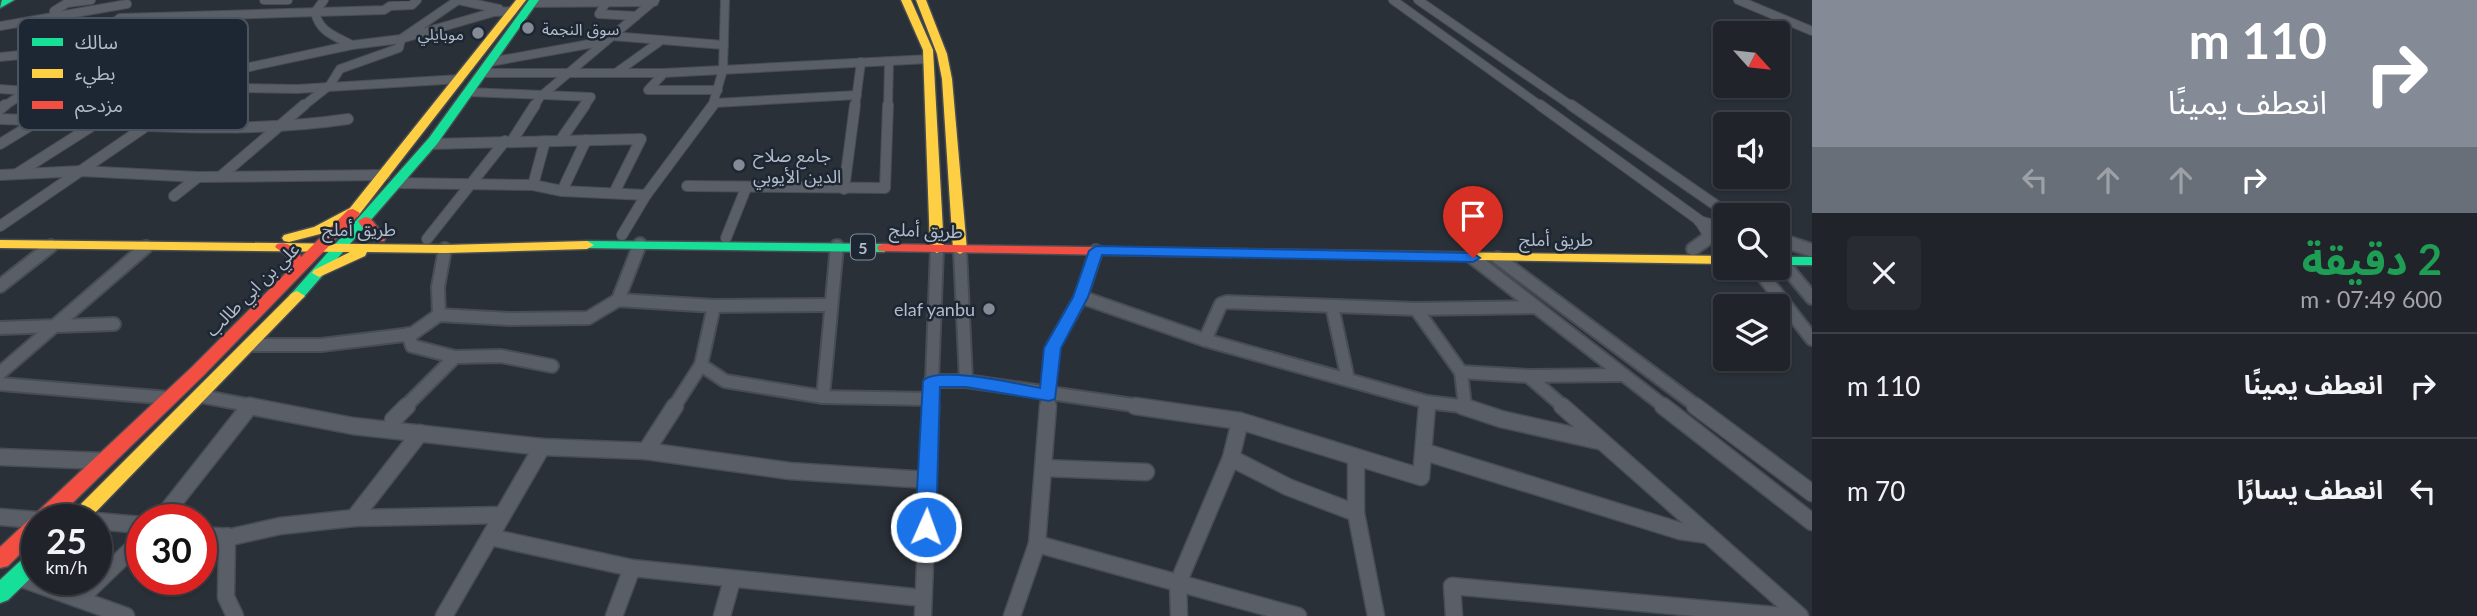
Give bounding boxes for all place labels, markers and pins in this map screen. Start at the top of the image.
place label: سوق النجمة [542,19,619,39]
marker: سوق النجمة [520,20,536,36]
place label: موبايلي [418,24,464,46]
marker: موبايلي [470,25,486,41]
place label: جامع صلاح الدين الأيوبي [753,144,841,190]
marker: جامع صلاح الدين الأيوبي [731,157,747,173]
pin [1443,186,1503,258]
place label: elaf yanbu [894,298,975,320]
marker: elaf yanbu [981,301,997,317]

